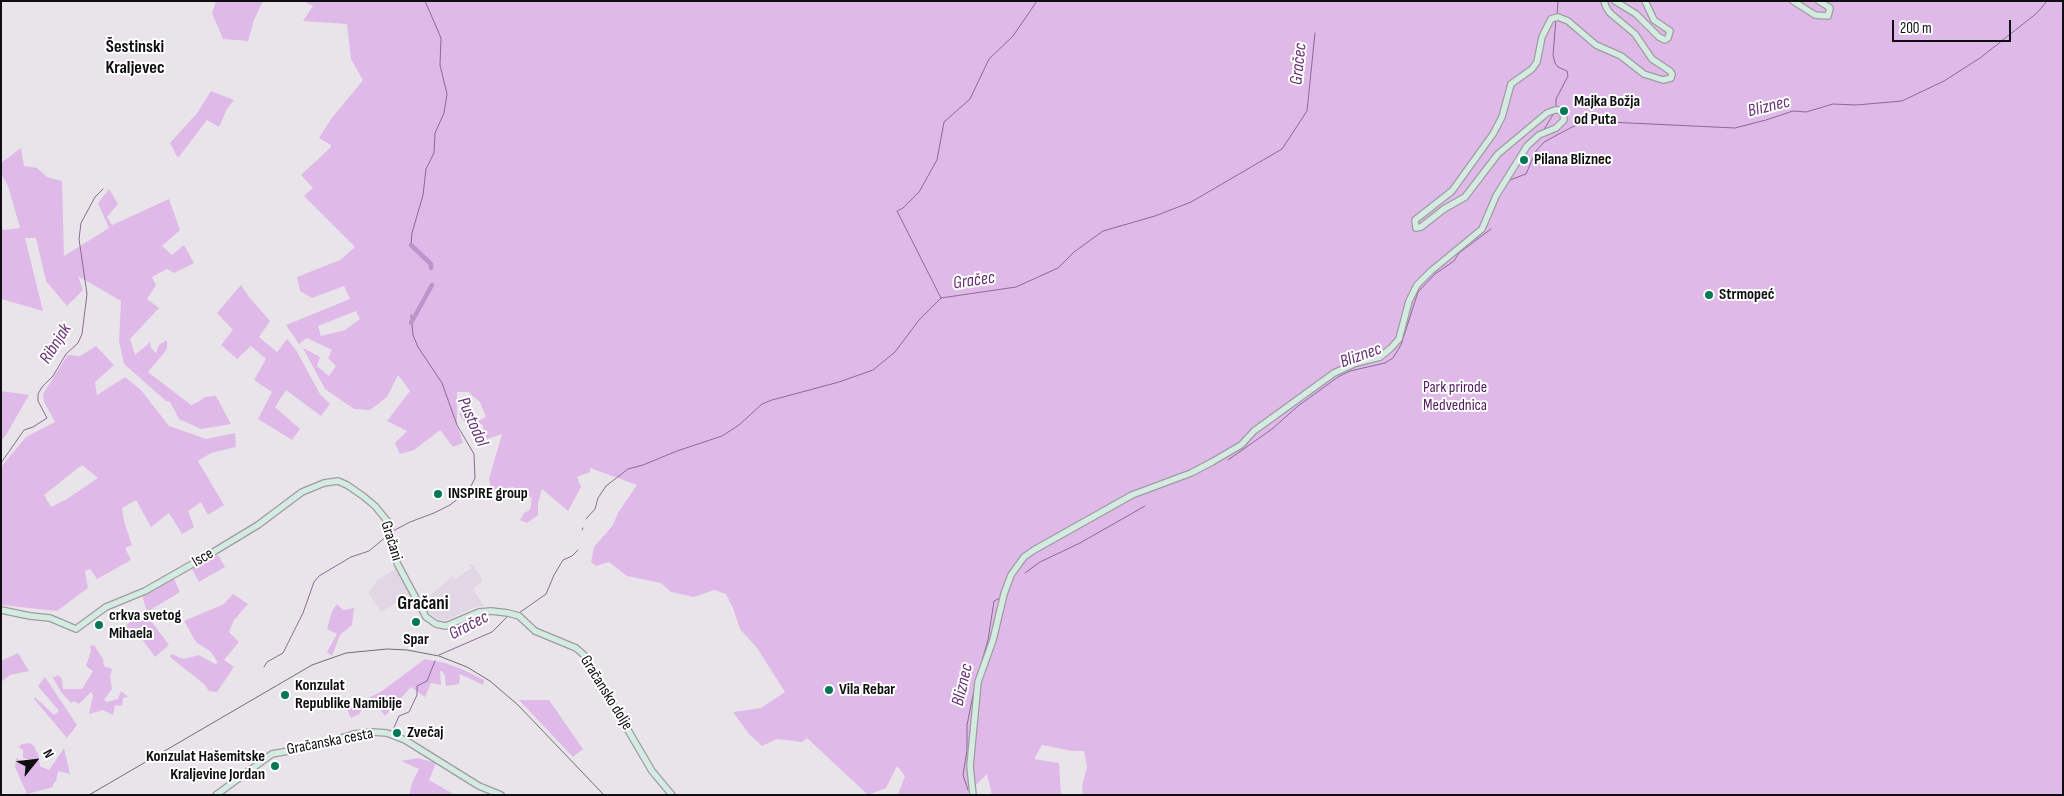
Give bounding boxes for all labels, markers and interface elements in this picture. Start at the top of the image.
scale bar [1894,10,2013,42]
text: 200 m [1900,19,1932,38]
district label: Šestinski Kraljevec [105,36,165,78]
water label: Gračec [1286,42,1312,86]
water label: Bliznec [1746,91,1792,123]
place label: Majka Božja od Puta [1574,92,1640,130]
marker: Majka Božja od Puta [1558,105,1570,117]
place label: Pilana Bliznec [1534,150,1612,170]
marker: Pilana Bliznec [1518,154,1530,166]
water label: Gračec [952,267,996,295]
place label: Strmopeć [1719,285,1775,305]
marker: Strmopeć [1703,289,1715,301]
water label: Ribnjak [35,320,77,368]
water label: Bliznec [1337,339,1385,373]
park label: Park prirode Medvednica [1423,378,1487,416]
water label: Pustodol [452,394,492,450]
place label: INSPIRE group [448,484,528,504]
marker: INSPIRE group [432,488,444,500]
street label: Gračani [376,519,406,563]
street label: Isce [189,544,217,572]
district label: Gračani [397,593,449,615]
place label: crkva svetog Mihaela [109,606,181,644]
water label: Gračec [445,607,493,645]
marker: Spar [410,616,422,628]
marker: crkva svetog Mihaela [93,619,105,631]
place label: Spar [403,630,429,650]
street label: Gračansko dolje [575,652,637,734]
water label: Bliznec [948,662,978,708]
place label: Konzulat Republike Namibije [295,676,402,714]
place label: Vila Rebar [839,680,895,700]
marker: Vila Rebar [823,684,835,696]
marker: Konzulat Republike Namibije [279,689,291,701]
place label: Zvečaj [407,723,443,743]
street label: Gračanska cesta [285,724,375,760]
marker: Zvečaj [391,727,403,739]
north arrow [10,736,60,786]
text: N [39,746,58,761]
place label: Konzulat Hašemitske Kraljevine Jordan [146,747,265,785]
marker: Konzulat Hašemitske Kraljevine Jordan [269,760,281,772]

